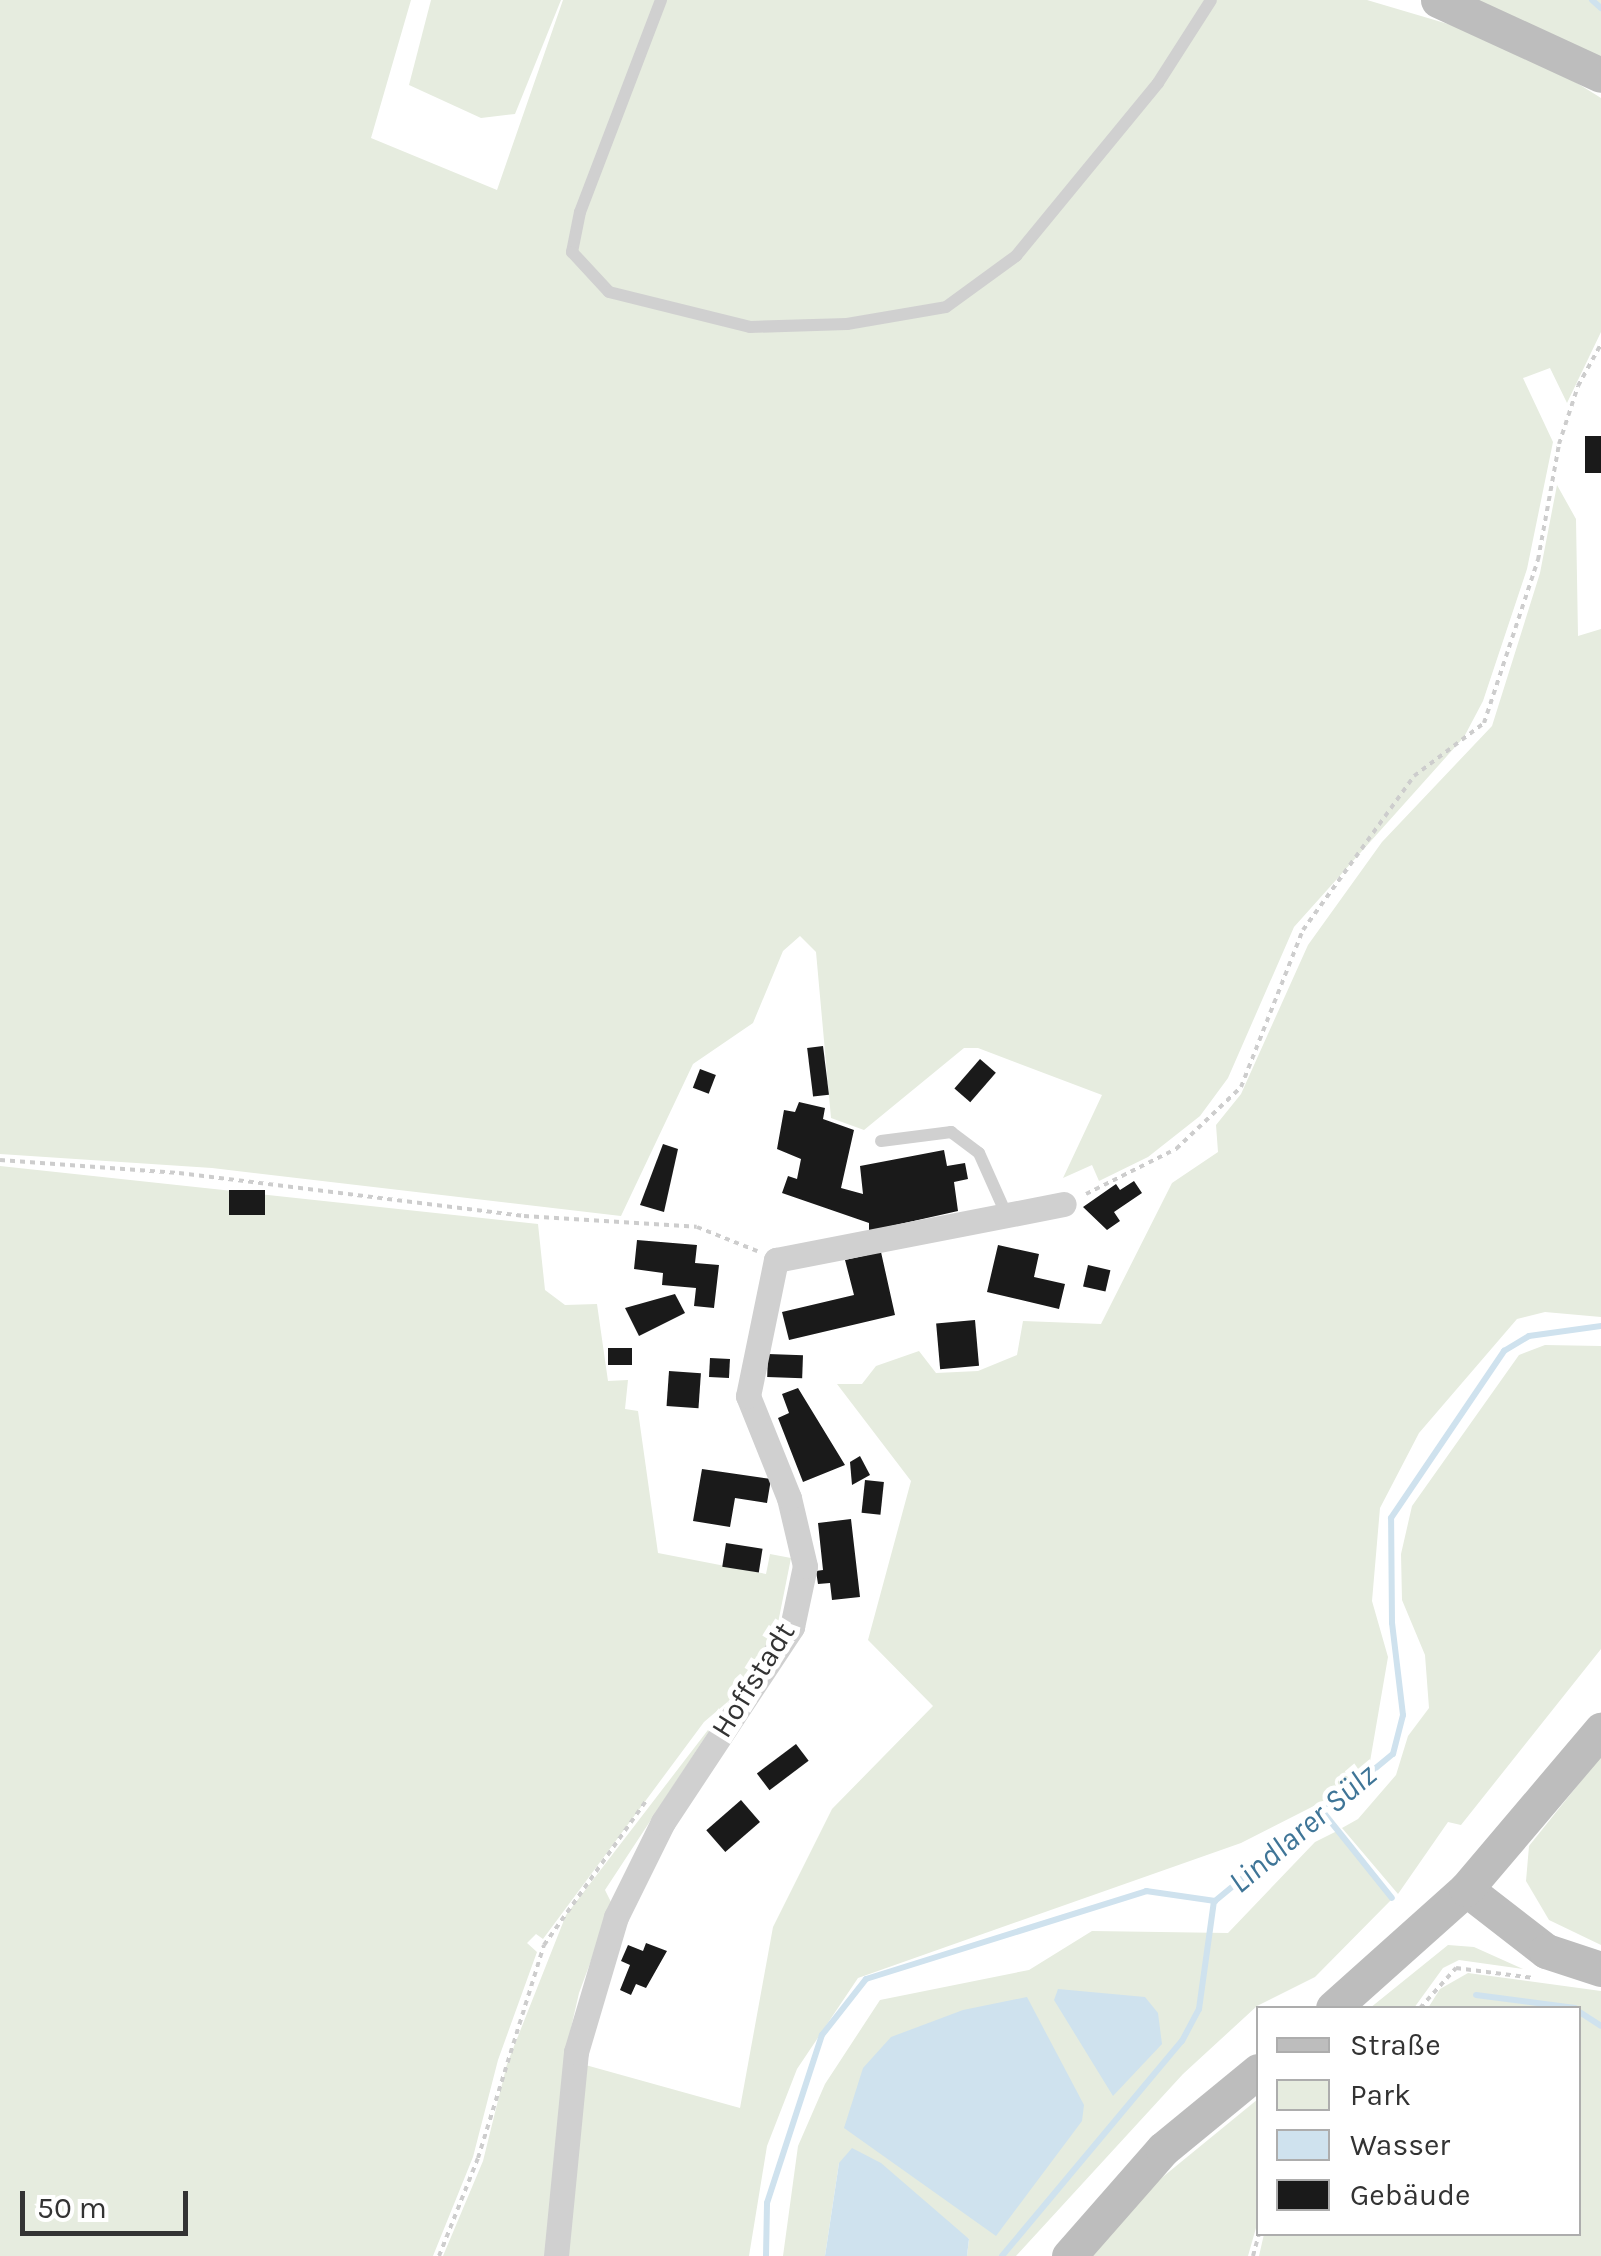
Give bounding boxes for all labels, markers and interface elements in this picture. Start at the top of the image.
street label: Hoffstadt [704,1616,802,1744]
water label: Lindlarer Sülz [1221,1756,1385,1902]
legend [1256,2006,1581,2236]
text: Straße [1350,2027,1441,2063]
text: Park [1350,2077,1411,2113]
text: Wasser [1350,2127,1450,2163]
scale bar [25,2171,192,2233]
text: Gebäude [1350,2177,1470,2213]
text: 50 m [37,2190,107,2226]

